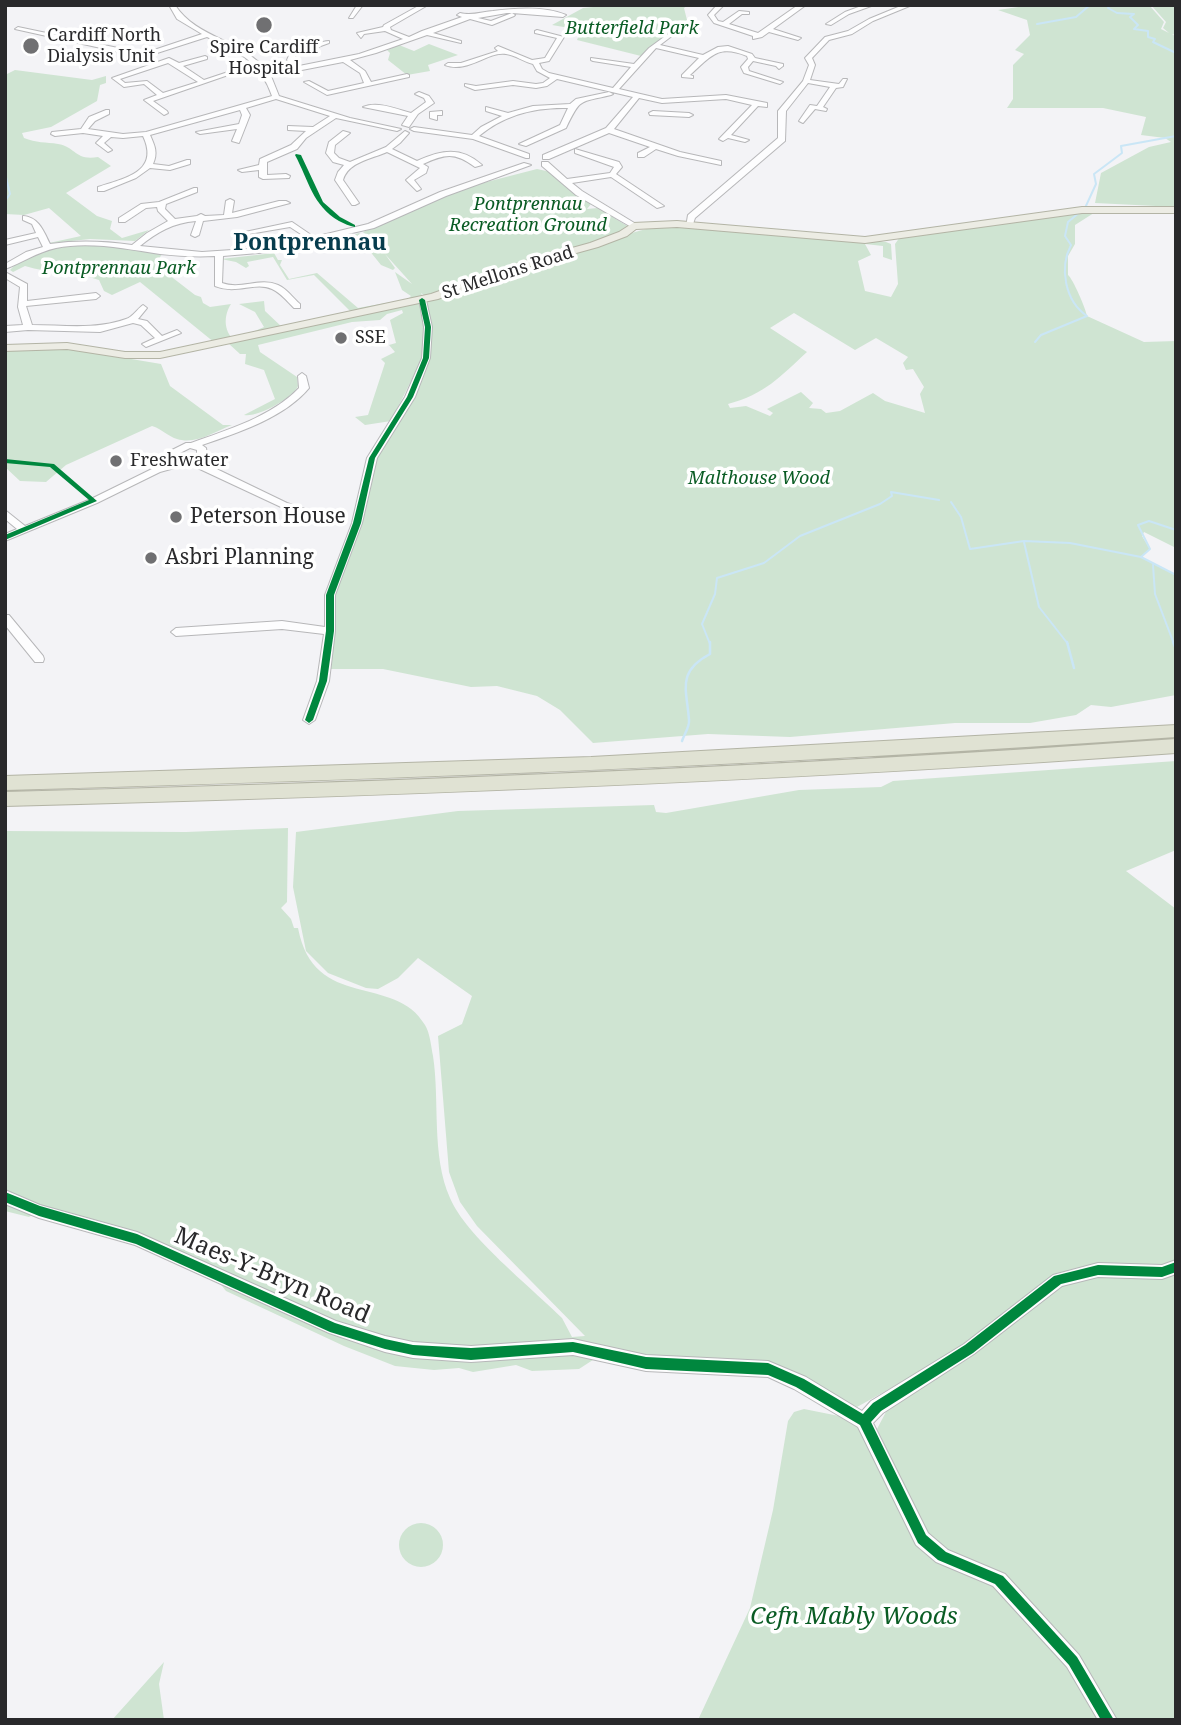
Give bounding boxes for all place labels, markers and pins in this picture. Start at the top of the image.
marker: Spire Cardiff Hospital [254,15,274,35]
place label: Cardiff North Dialysis Unit [47,25,161,68]
marker: Cardiff North Dialysis Unit [21,36,41,56]
place label: Spire Cardiff Hospital [210,37,318,80]
place label: SSE [355,327,386,349]
marker: SSE [333,330,349,346]
place label: Freshwater [130,450,228,472]
marker: Freshwater [108,453,124,469]
place label: Peterson House [190,504,346,530]
marker: Peterson House [168,509,184,525]
place label: Asbri Planning [165,545,314,571]
marker: Asbri Planning [143,550,159,566]

